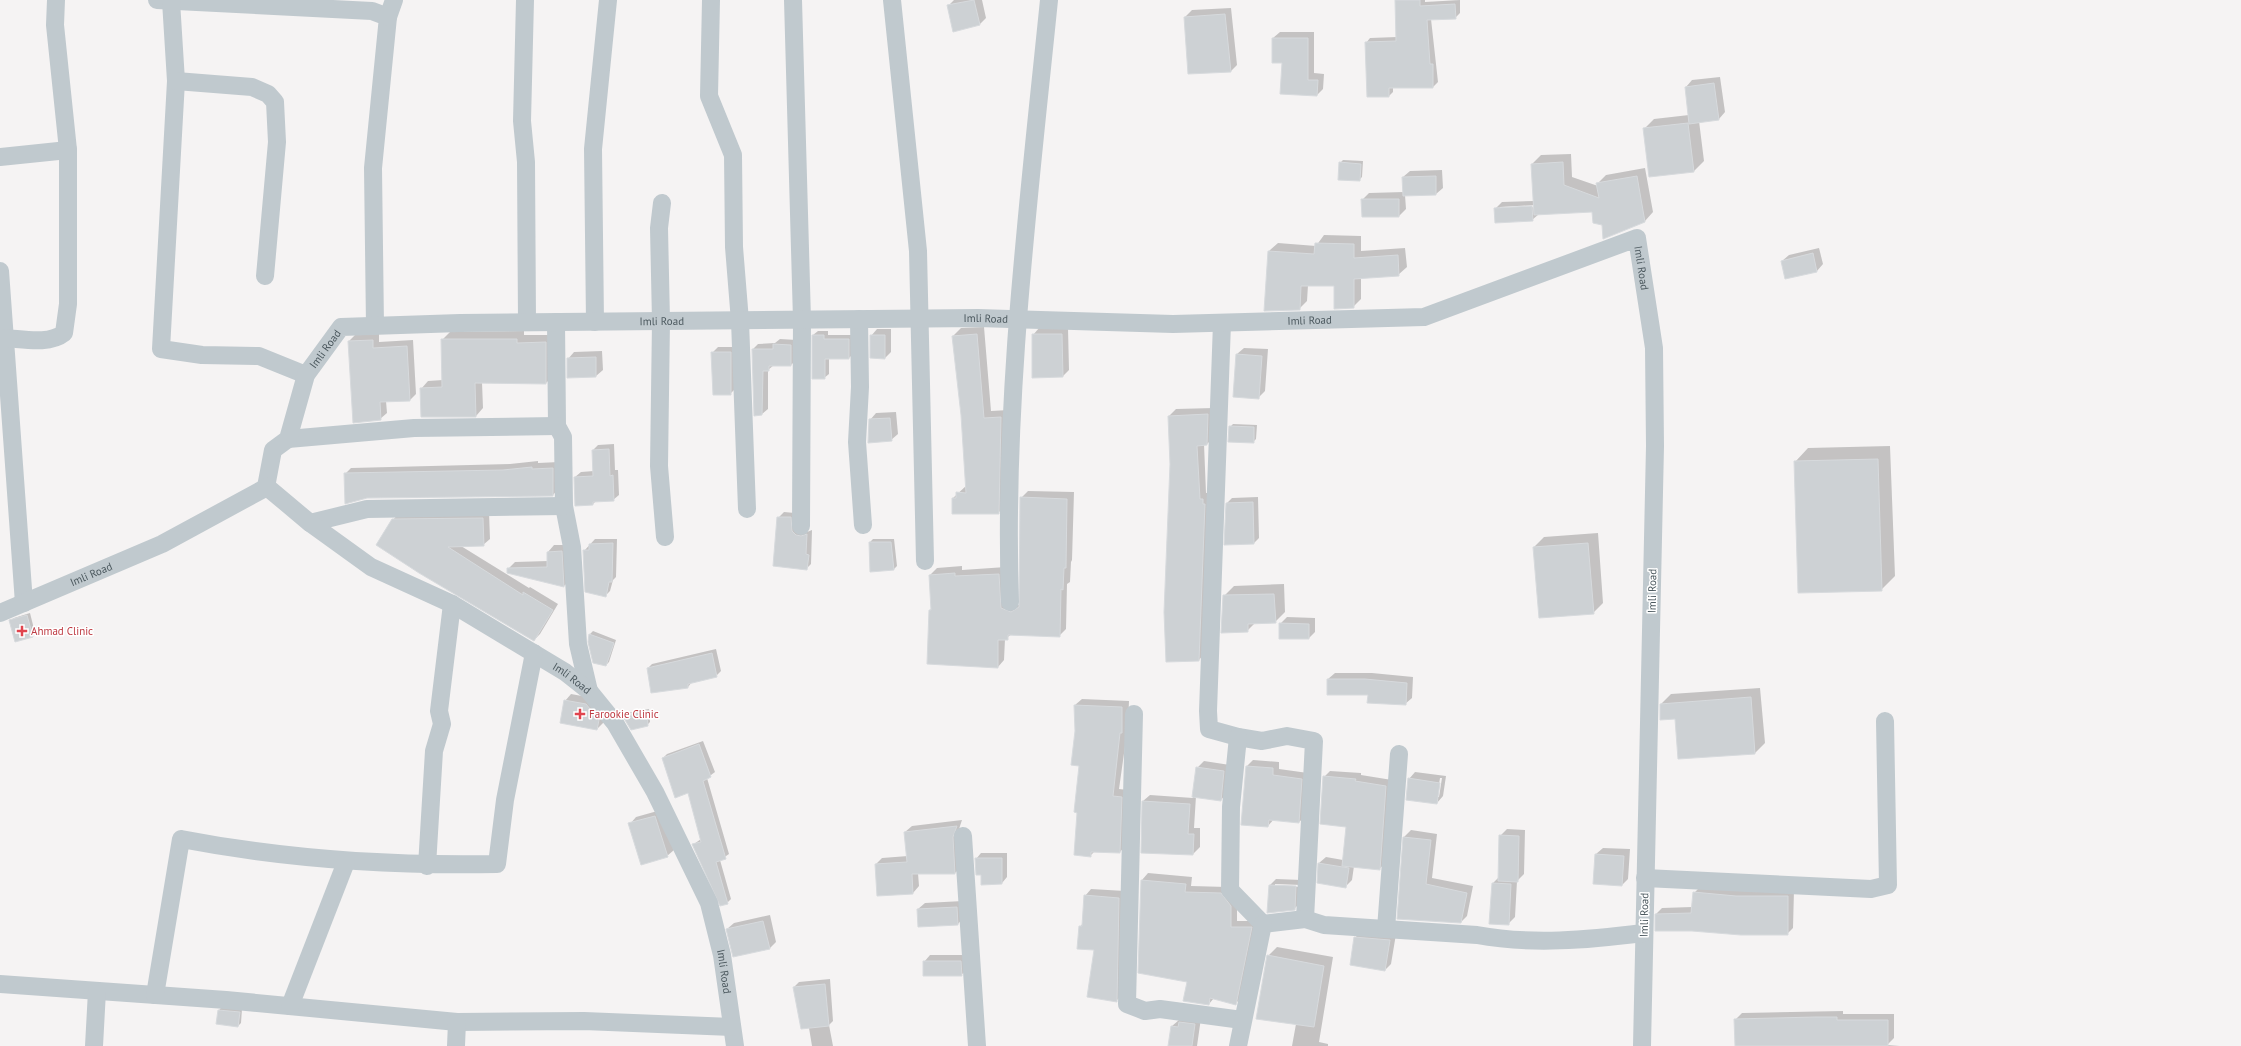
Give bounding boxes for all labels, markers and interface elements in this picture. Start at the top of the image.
street label: Imli Road [1631,245,1652,291]
street label: Imli Road [963,311,1008,326]
street label: Imli Road [1287,313,1332,328]
street label: Imli Road [639,314,684,328]
street label: Imli Road [306,327,344,371]
street label: Imli Road [68,559,114,589]
street label: Imli Road [1645,569,1659,613]
place label: Ahmad Clinic [31,624,93,638]
marker: Ahmad Clinic [16,625,28,637]
street label: Imli Road [550,659,594,697]
place label: Farookie Clinic [589,707,659,721]
marker: Farookie Clinic [574,708,586,720]
street label: Imli Road [1637,893,1651,937]
street label: Imli Road [714,948,734,995]

